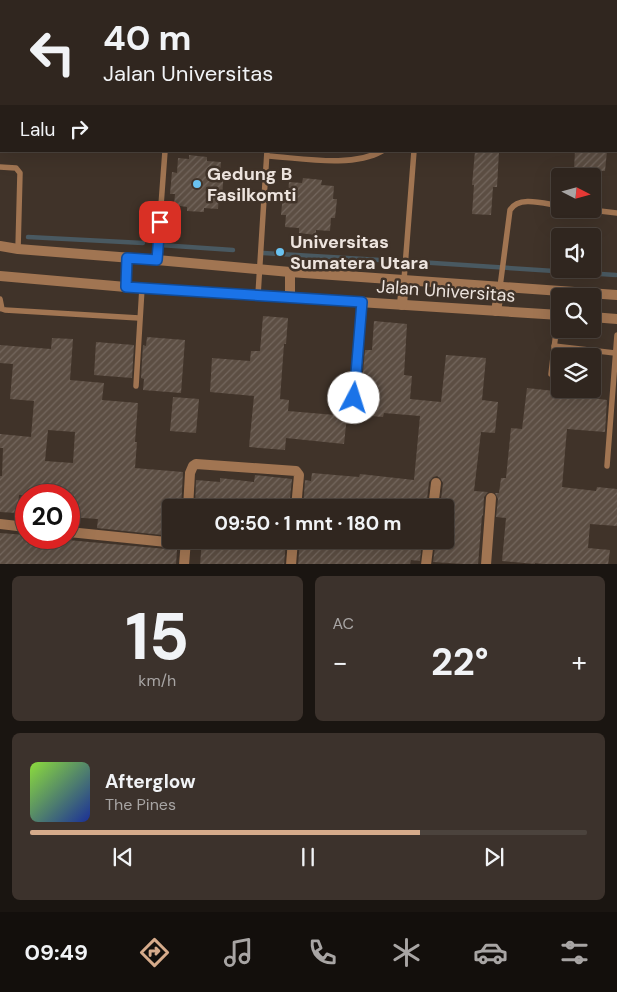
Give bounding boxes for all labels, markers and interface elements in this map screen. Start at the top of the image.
text: 40 m [103,15,192,61]
icon: left [20,20,85,85]
text: Jalan Universitas [103,59,273,88]
icon: right [65,115,93,143]
text: Lalu [20,117,55,142]
place label: Gedung B Fasilkomti [207,162,296,207]
north arrow [551,168,601,218]
map controls [551,168,601,398]
marker: Gedung B Fasilkomti [191,178,203,190]
pin [139,201,181,243]
icon: arrive [146,208,174,236]
button: sound [551,228,601,278]
place label: Universitas Sumatera Utara [290,230,428,275]
marker: Universitas Sumatera Utara [274,246,286,258]
street label: Jalan Universitas [376,274,516,308]
button: search [551,288,601,338]
button: layers [551,348,601,398]
position arrow [327,371,379,423]
speed limit sign: 20 [15,484,80,549]
text: 09:50 · 1 mnt · 180 m [215,511,401,536]
text: 15 [125,595,189,679]
text: AC [333,613,354,634]
text: 22° [431,637,489,687]
text: − [333,644,348,681]
text: + [572,644,587,681]
text: km/h [138,670,176,691]
text: Afterglow [105,769,196,794]
text: The Pines [105,794,176,815]
icon: previous [109,843,137,871]
icon: pause [294,843,322,871]
icon: next [480,843,508,871]
icon: directions [137,935,172,970]
icon: music [221,935,256,970]
icon: phone [305,935,340,970]
icon: climate [389,935,424,970]
icon: car [473,935,508,970]
icon: filters [557,935,592,970]
text: 09:49 [25,938,88,967]

